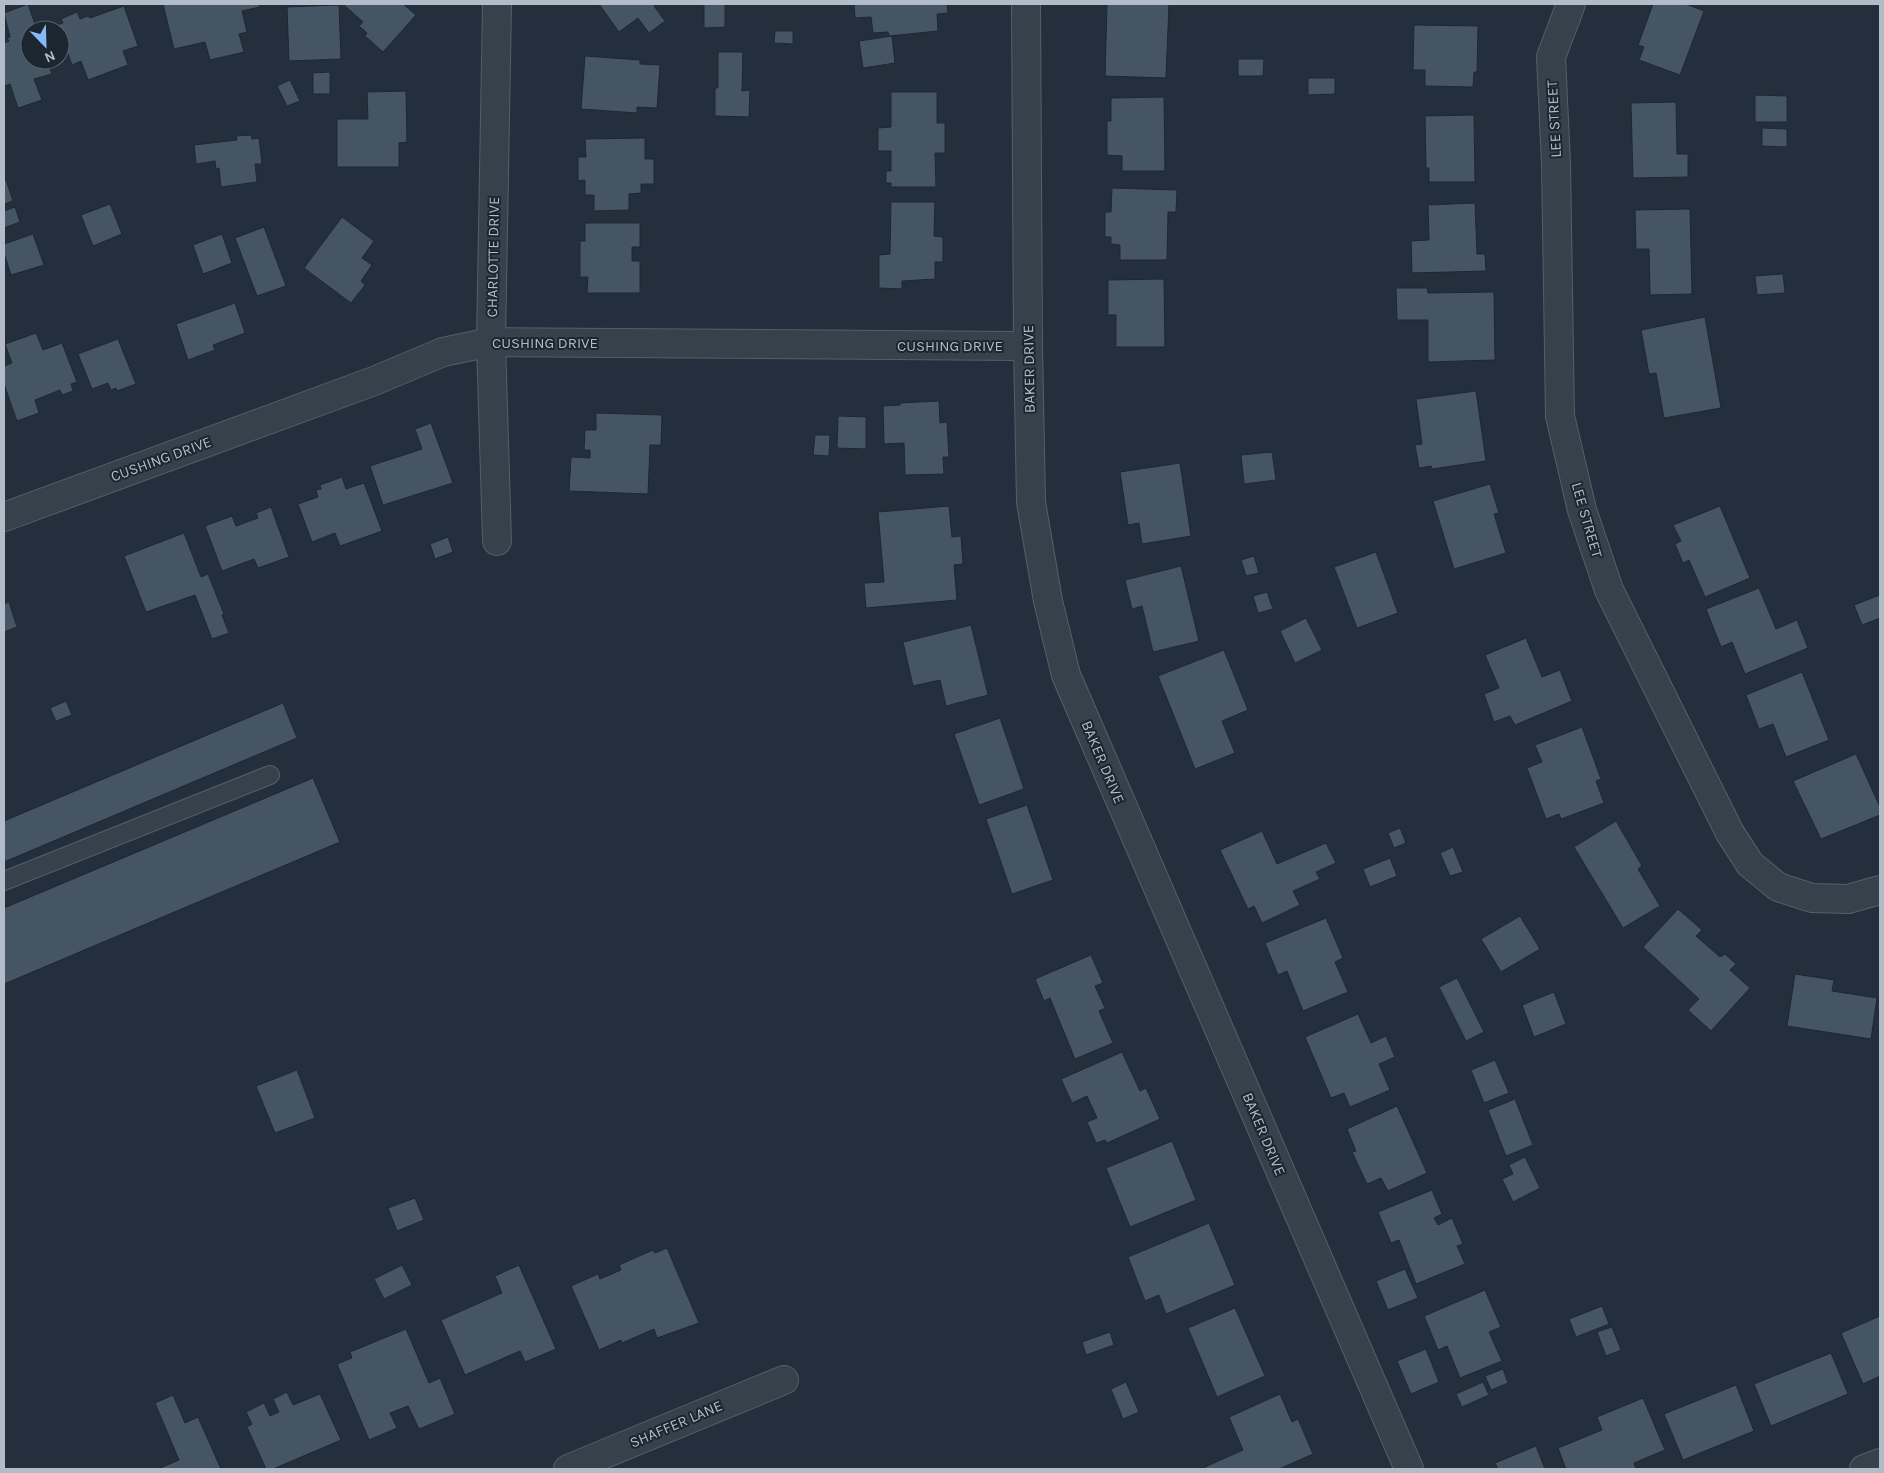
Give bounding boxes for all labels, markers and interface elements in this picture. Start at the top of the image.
north arrow [20,20,70,70]
text: N [42,47,58,66]
street label: LEE STREET [1543,79,1565,158]
street label: CHARLOTTE DRIVE [483,196,503,318]
street label: BAKER DRIVE [1019,325,1039,413]
street label: CUSHING DRIVE [492,334,598,352]
street label: CUSHING DRIVE [897,337,1003,355]
street label: CUSHING DRIVE [108,432,214,486]
street label: LEE STREET [1568,480,1606,560]
street label: BAKER DRIVE [1077,718,1129,806]
street label: BAKER DRIVE [1238,1090,1290,1178]
street label: SHAFFER LANE [627,1396,725,1452]

